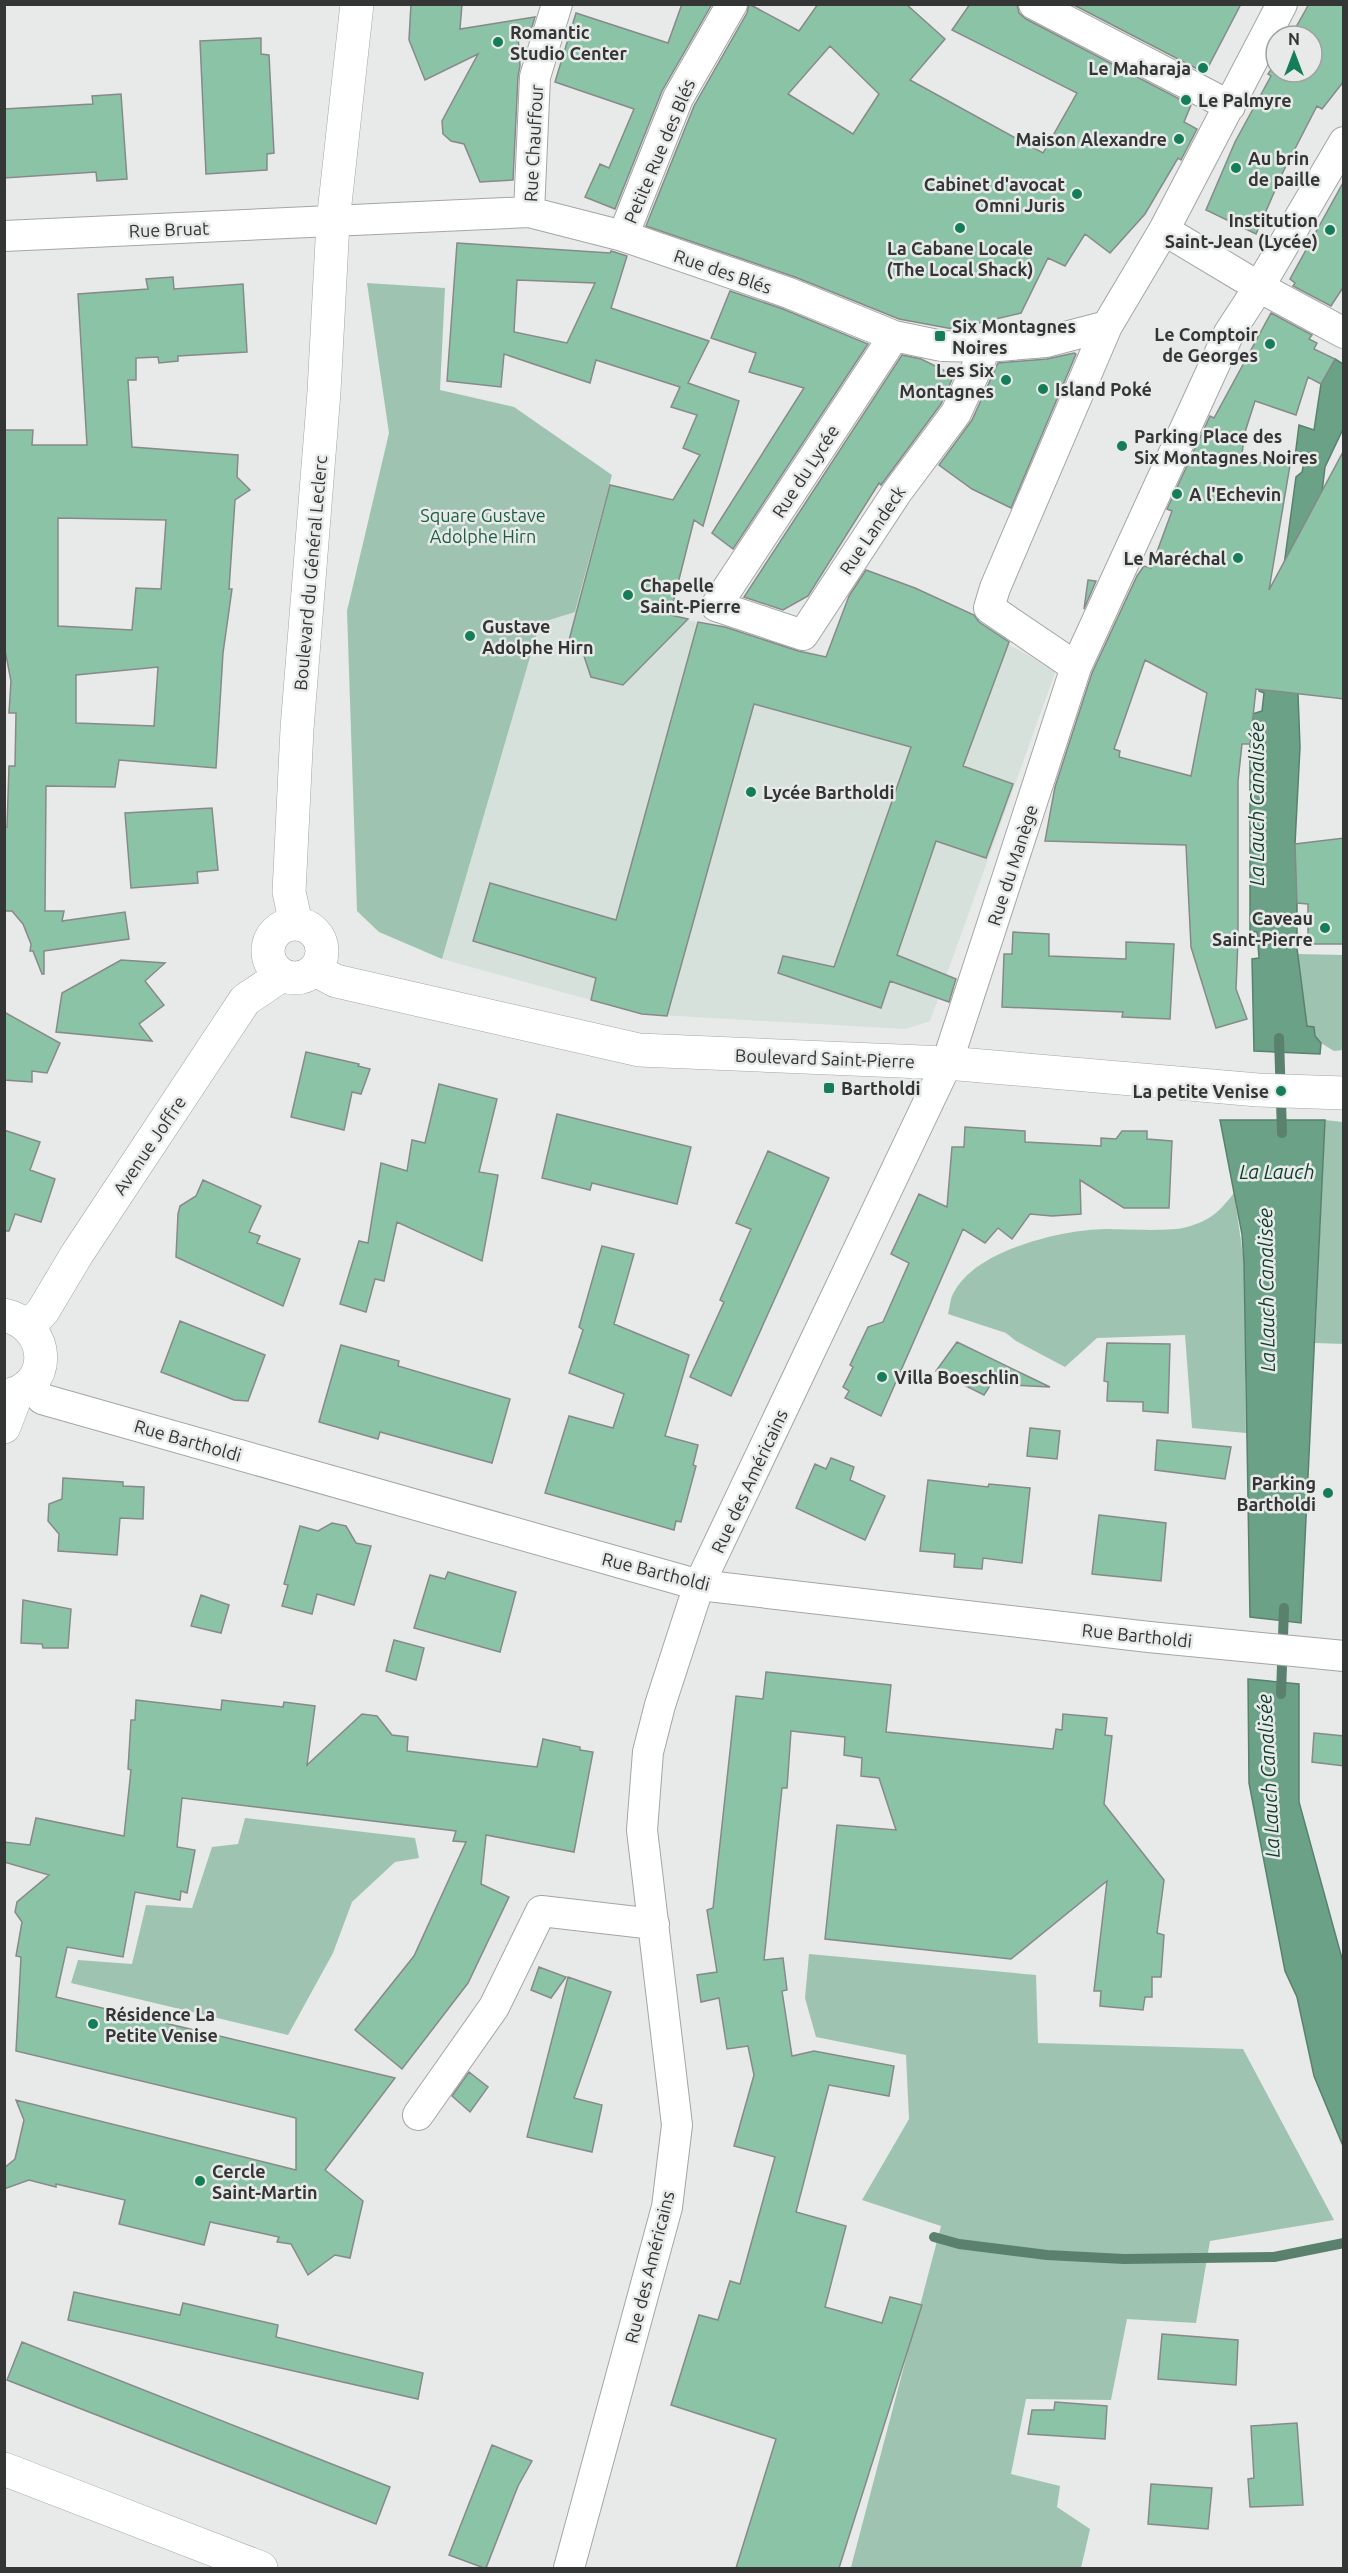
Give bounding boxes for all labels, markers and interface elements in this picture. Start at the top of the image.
place label: Romantic Studio Center [510,22,627,63]
north arrow [1264,24,1324,84]
text: N [1288,30,1300,48]
marker: Romantic Studio Center [491,35,505,49]
place label: Le Maharaja [1088,58,1191,78]
marker: Le Maharaja [1196,61,1210,75]
street label: Petite Rue des Blés [620,76,699,226]
street label: Rue Chauffour [520,84,546,202]
place label: Le Palmyre [1198,90,1292,110]
marker: Le Palmyre [1179,93,1193,107]
place label: Maison Alexandre [1015,129,1167,149]
marker: Maison Alexandre [1172,132,1186,146]
place label: Au brin de paille [1248,148,1320,189]
marker: Au brin de paille [1229,161,1243,175]
place label: Cabinet d'avocat Omni Juris [924,174,1065,215]
marker: Cabinet d'avocat Omni Juris [1070,187,1084,201]
place label: Institution Saint-Jean (Lycée) [1165,210,1318,252]
street label: Rue Bruat [128,218,210,240]
marker: La Cabane Locale (The Local Shack) [953,221,967,235]
marker: Institution Saint-Jean (Lycée) [1323,223,1337,237]
place label: La Cabane Locale (The Local Shack) [887,238,1034,280]
street label: Rue des Blés [672,245,775,297]
place label: Six Montagnes Noires [952,316,1076,357]
place label: Le Comptoir de Georges [1154,324,1259,365]
marker: Six Montagnes Noires [933,329,947,343]
marker: Le Comptoir de Georges [1263,337,1277,351]
place label: Les Six Montagnes [899,360,994,401]
marker: Les Six Montagnes [999,373,1013,387]
place label: Island Poké [1055,379,1152,399]
marker: Island Poké [1036,382,1050,396]
street label: Rue du Lycée [768,421,842,521]
place label: Parking Place des Six Montagnes Noires [1134,426,1318,467]
marker: Parking Place des Six Montagnes Noires [1115,439,1129,453]
street label: Boulevard du Général Leclerc [290,455,330,691]
street label: Rue Landeck [835,482,909,578]
place label: A l'Echevin [1189,484,1281,504]
marker: A l'Echevin [1170,487,1184,501]
park label: Square Gustave Adolphe Hirn [420,505,546,546]
place label: Le Maréchal [1123,548,1227,568]
marker: Le Maréchal [1231,551,1245,565]
place label: Chapelle Saint-Pierre [640,575,741,616]
marker: Chapelle Saint-Pierre [621,588,635,602]
place label: Gustave Adolphe Hirn [482,616,594,657]
marker: Gustave Adolphe Hirn [463,629,477,643]
water label: La Lauch Canalisée [1245,722,1268,886]
place label: Lycée Bartholdi [763,782,895,802]
marker: Lycée Bartholdi [744,785,758,799]
street label: Rue du Manège [983,802,1041,928]
place label: Caveau Saint-Pierre [1212,908,1313,949]
marker: Caveau Saint-Pierre [1318,921,1332,935]
street label: Boulevard Saint-Pierre [735,1045,915,1071]
place label: Bartholdi [841,1078,920,1098]
marker: Bartholdi [822,1081,836,1095]
place label: La petite Venise [1132,1081,1269,1101]
marker: La petite Venise [1274,1084,1288,1098]
street label: Avenue Joffre [109,1092,189,1198]
water label: La Lauch [1239,1160,1315,1183]
water label: La Lauch Canalisée [1253,1208,1279,1372]
place label: Villa Boeschlin [894,1367,1019,1387]
marker: Villa Boeschlin [875,1370,889,1384]
street label: Rue des Américains [707,1406,791,1556]
street label: Rue Bartholdi [132,1415,244,1465]
place label: Parking Bartholdi [1237,1473,1316,1514]
marker: Parking Bartholdi [1321,1486,1335,1500]
street label: Rue Bartholdi [600,1548,712,1594]
street label: Rue Bartholdi [1081,1619,1193,1651]
water label: La Lauch Canalisée [1252,1694,1284,1858]
place label: Résidence La Petite Venise [105,2004,218,2045]
marker: Résidence La Petite Venise [86,2017,100,2031]
place label: Cercle Saint-Martin [212,2161,318,2202]
marker: Cercle Saint-Martin [193,2174,207,2188]
street label: Rue des Américains [620,2189,678,2345]

